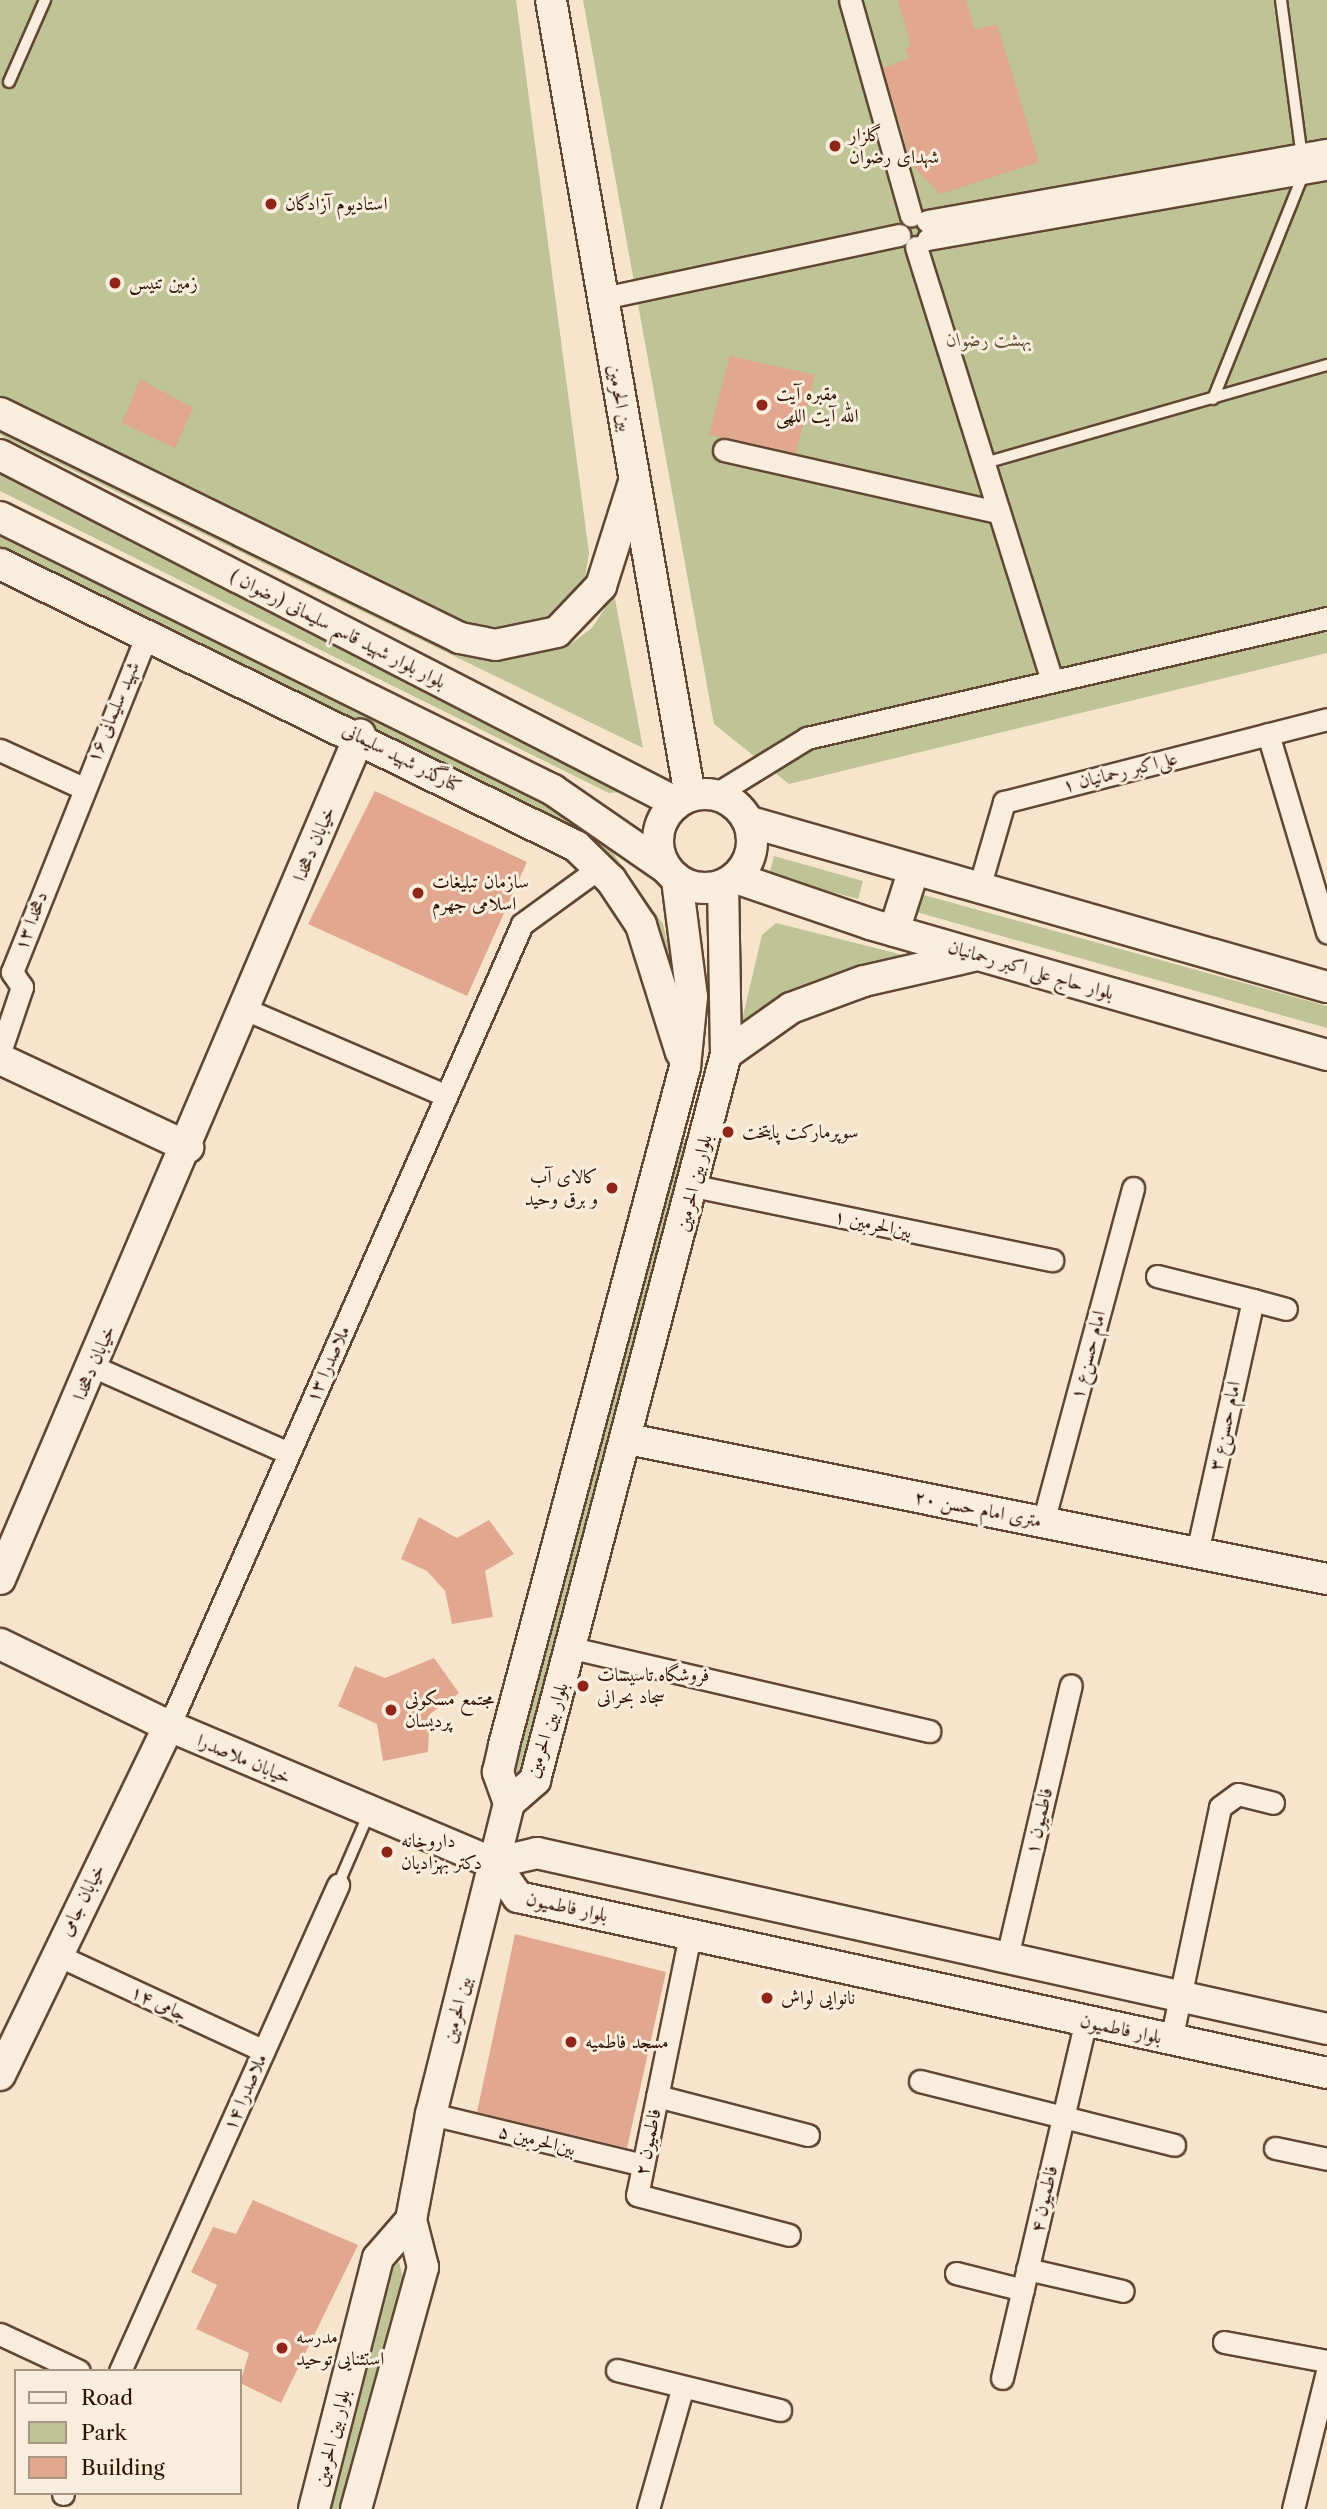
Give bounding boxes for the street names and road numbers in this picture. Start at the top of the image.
street label: بین الحرمین [603,363,637,433]
street label: بلوار بلوار شهید قاسم سلیمانی (رضوان ) [226,565,450,693]
street label: شهید سلیمانی ۱۶ [82,658,144,766]
street label: کنارگذر شهید سلیمانی [339,718,465,798]
street label: علی‌اکبر رحمانیان ۱ [1060,747,1180,797]
street label: خیابان دهخدا [288,803,340,885]
street label: دهخدا ۱۳ [9,888,53,954]
street label: بلوار حاج علی اکبر رحمانیان [945,935,1117,1005]
street label: بلوار بین الحرمین [671,1132,717,1234]
street label: بین‌الحرمین ۱ [832,1205,914,1243]
street label: امام حسن‌ع ۱ [1065,1308,1111,1402]
street label: خیابان دهخدا [68,1322,120,1404]
street label: ملاصدرا ۱۳ [301,1322,355,1406]
street label: امام حسن‌ع ۳ [1204,1379,1246,1473]
street label: ۲۰ متری امام حسن [912,1485,1044,1533]
street label: بلوار بین الحرمین [521,1679,573,1781]
street label: خیابان ملاصدرا [194,1729,294,1789]
street label: فاطمیون ۱ [1020,1785,1058,1857]
street label: خیابان جامی [54,1860,110,1940]
street label: بلوار فاطمیون [524,1887,610,1927]
street label: بین الحرمین [438,1974,476,2046]
street label: جامی ۱۴ [127,1980,191,2026]
street label: بلوار فاطمیون [1078,2009,1164,2049]
street label: ملاصدرا ۱۴ [218,2050,272,2134]
street label: فاطمیون ۲ [630,2106,666,2178]
street label: بین‌الحرمین ۵ [496,2119,578,2161]
street label: فاطمیون ۴ [1025,2163,1063,2235]
street label: بلوار بین الحرمین [309,2387,355,2489]

